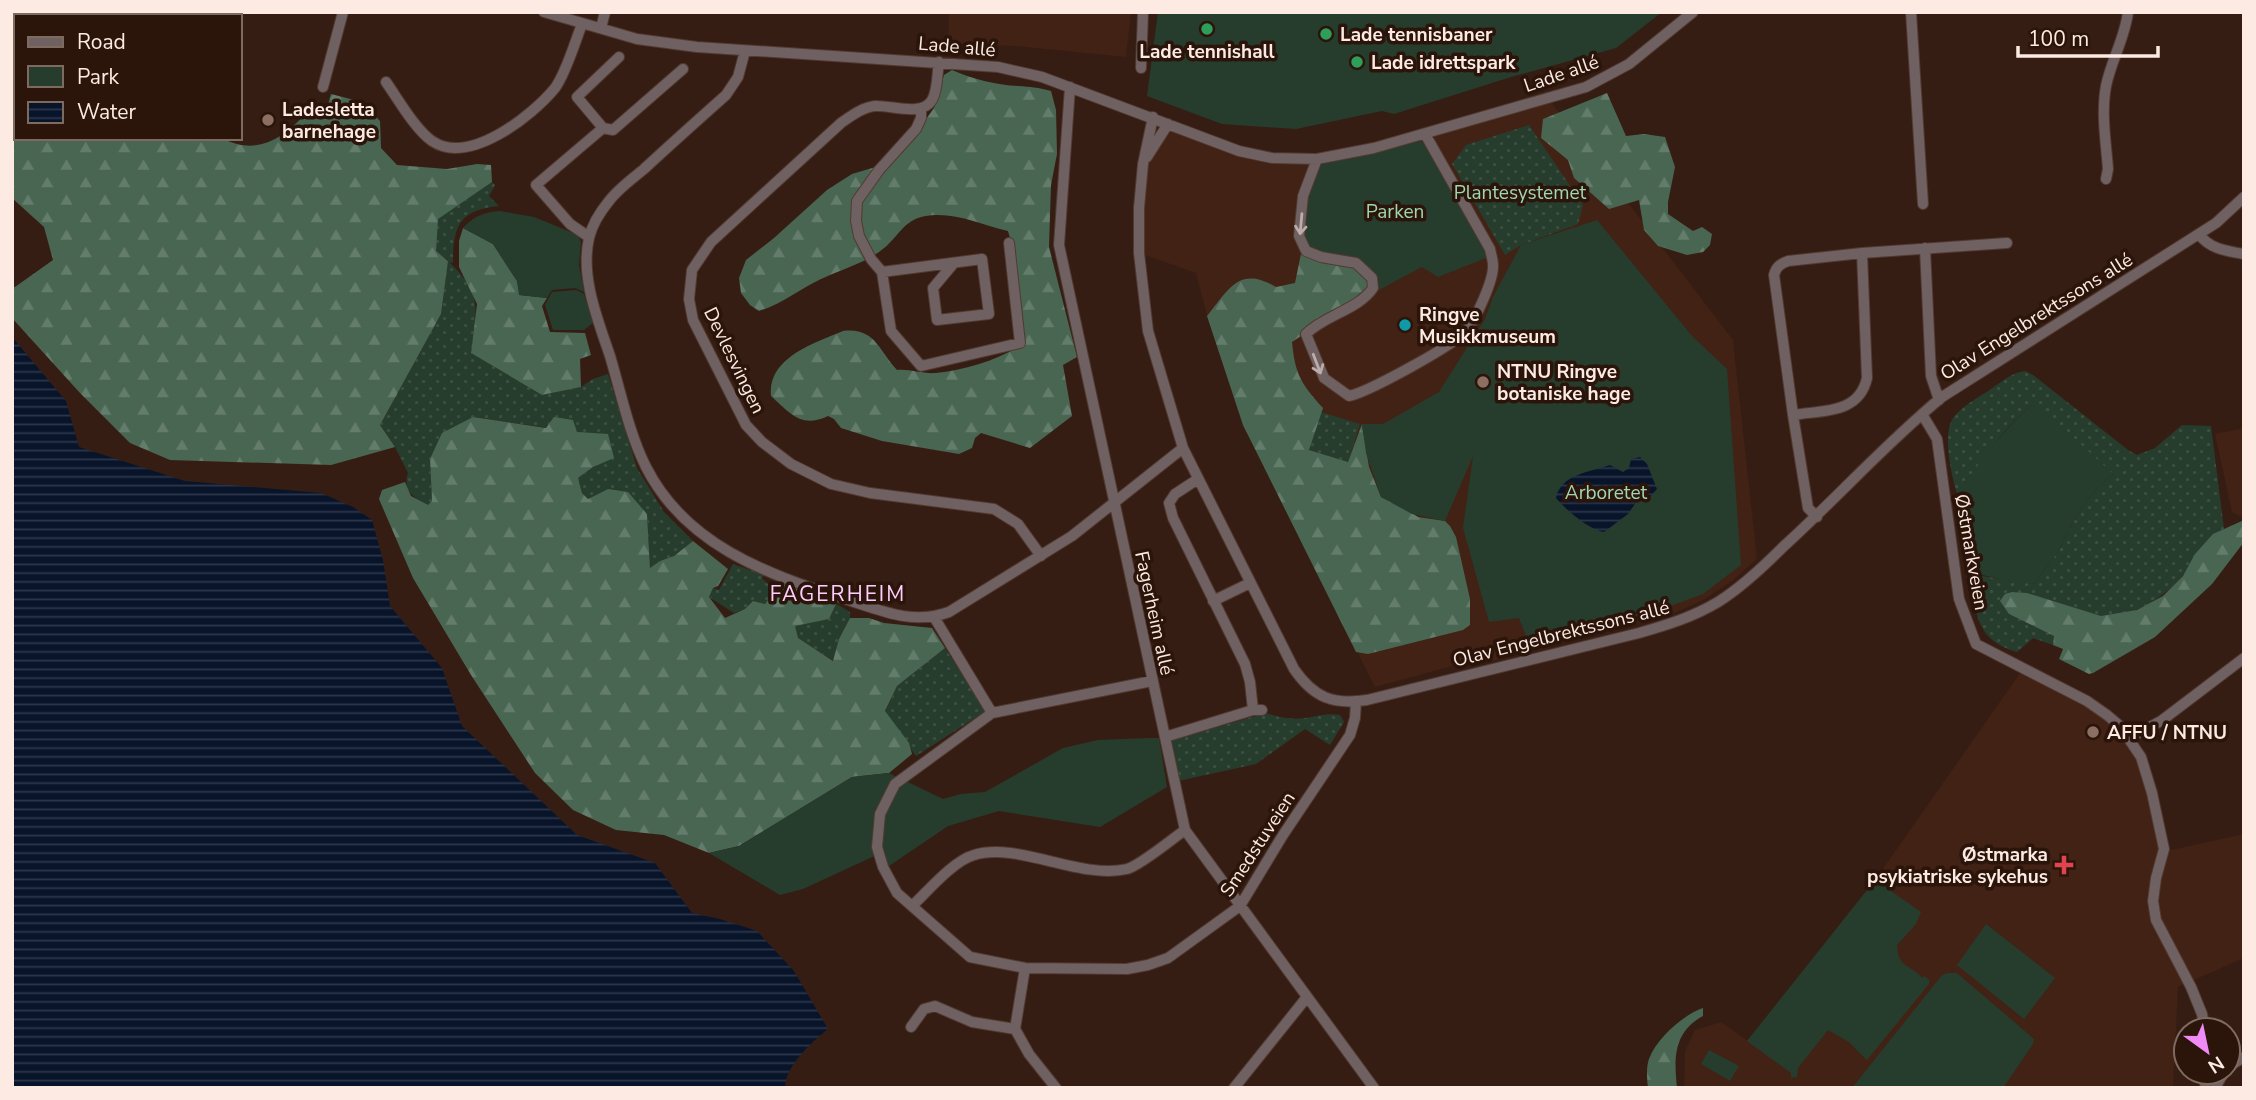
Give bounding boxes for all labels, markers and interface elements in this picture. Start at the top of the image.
legend [14,14,242,140]
scale bar [2018,14,2158,58]
marker: Lade tennishall [1199,21,1215,37]
place label: Lade tennisbaner [1340,22,1493,48]
text: 100 m [2028,25,2089,53]
marker: Lade tennisbaner [1318,26,1334,42]
text: Road [77,28,126,56]
street label: Lade allé [917,31,997,63]
place label: Lade tennishall [1139,39,1275,65]
street label: Lade allé [1520,49,1602,99]
place label: Lade idrettspark [1371,50,1516,76]
marker: Lade idrettspark [1349,54,1365,70]
text: Park [77,63,119,91]
place label: Ladesletta barnehage [282,97,376,145]
text: Water [77,98,136,126]
marker: Ladesletta barnehage [260,112,276,128]
park label: Plantesystemet [1454,180,1587,206]
park label: Parken [1366,199,1424,225]
one-way arrow [1294,212,1307,235]
street label: Olav Engelbrektssons allé [1935,247,2138,387]
place label: Ringve Musikkmuseum [1419,302,1556,350]
street label: Devlesvingen [697,303,771,418]
marker: Ringve Musikkmuseum [1397,317,1413,333]
one-way arrow [1312,352,1325,374]
place label: NTNU Ringve botaniske hage [1497,359,1631,407]
marker: NTNU Ringve botaniske hage [1475,374,1491,390]
park label: Arboretet [1565,480,1648,506]
street label: Østmarkveien [1948,492,1994,612]
street label: Fagerheim allé [1128,549,1180,678]
district label: FAGERHEIM [770,580,906,608]
street label: Olav Engelbrektssons allé [1450,594,1672,673]
place label: AFFU / NTNU [2107,720,2227,746]
marker: AFFU / NTNU [2085,724,2101,740]
street label: Smedstuveien [1214,787,1302,902]
place label: Østmarka psykiatriske sykehus [1867,842,2048,890]
marker: Østmarka psykiatriske sykehus [2054,855,2074,875]
north arrow [2172,1016,2242,1086]
text: N [2203,1050,2229,1079]

